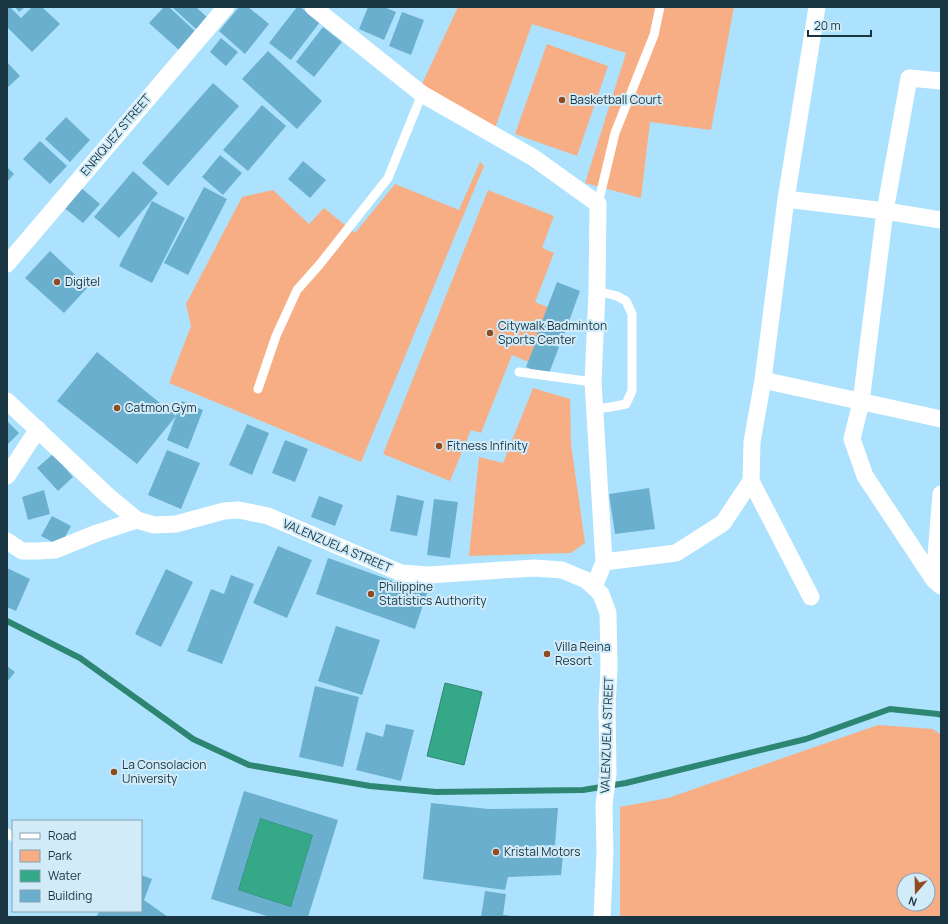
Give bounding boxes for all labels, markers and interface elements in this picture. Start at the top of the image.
scale bar [808,12,871,38]
text: 20 m [814,17,841,34]
street label: ENRIQUEZ STREET [76,89,155,179]
place label: Basketball Court [570,91,662,108]
marker: Basketball Court [557,95,567,105]
place label: Digitel [65,273,100,290]
marker: Digitel [52,277,62,287]
place label: Citywalk Badminton Sports Center [498,317,607,348]
marker: Citywalk Badminton Sports Center [485,328,495,338]
place label: Catmon Gym [125,399,197,416]
marker: Catmon Gym [112,403,122,413]
place label: Fitness Infinity [447,437,528,454]
marker: Fitness Infinity [434,441,444,451]
street label: VALENZUELA STREET [280,515,395,577]
place label: Philippine Statistics Authority [379,578,487,609]
marker: Philippine Statistics Authority [366,589,376,599]
place label: Villa Reina Resort [555,638,611,669]
marker: Villa Reina Resort [542,649,552,659]
street label: VALENZUELA STREET [596,675,617,794]
place label: La Consolacion University [122,756,206,787]
marker: La Consolacion University [109,767,119,777]
legend [12,820,142,912]
text: Road [48,827,76,844]
place label: Kristal Motors [504,843,580,860]
text: Park [48,847,73,864]
marker: Kristal Motors [491,847,501,857]
text: Water [48,867,82,884]
north arrow [896,872,936,912]
text: Building [48,887,92,904]
text: N [906,893,919,910]

